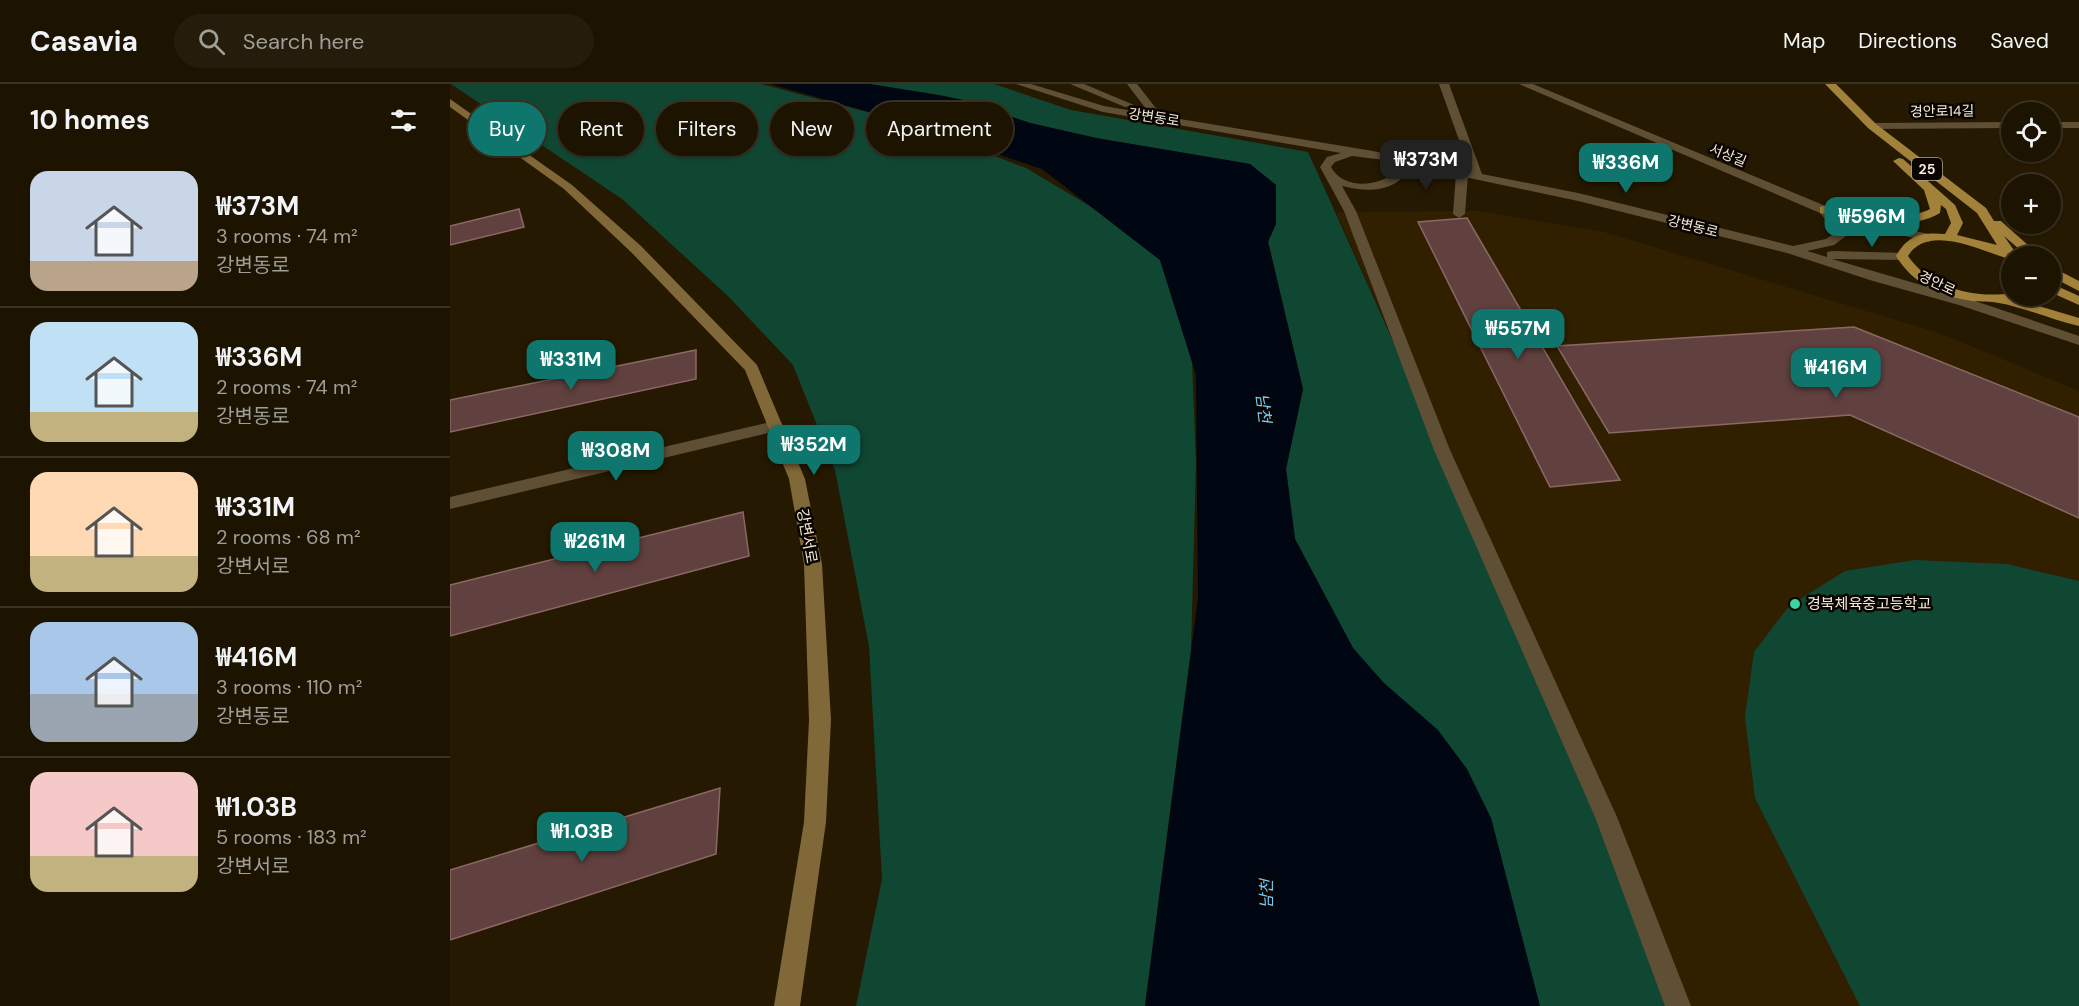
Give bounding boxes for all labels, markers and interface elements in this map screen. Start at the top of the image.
search box [174,14,594,68]
text: Casavia [30,23,138,60]
icon: search [195,25,228,58]
text: Search here [243,27,364,56]
text: Map [1783,27,1825,55]
text: Directions [1858,27,1957,55]
text: Saved [1990,27,2049,55]
street label: 경안로14길 [1910,101,1974,121]
chip: Buy [468,102,546,156]
chip: Rent [558,102,644,156]
chip: Filters [656,102,758,156]
chip: New [770,102,854,156]
chip: Apartment [866,102,1013,156]
map controls [2001,102,2061,306]
button: locate [2001,102,2061,162]
text: 10 homes [30,103,150,137]
icon: filters [387,104,420,137]
street label: 강변동로 [1127,104,1181,130]
street label: 서상길 [1707,139,1749,171]
pin: ₩373M [1384,140,1468,191]
pin: ₩336M [1584,143,1668,194]
text: ₩373M [1394,146,1458,172]
text: ₩336M [1593,149,1659,175]
road number: 25 [1912,158,1942,180]
button: + [2001,174,2061,234]
text: ₩373M [216,189,299,223]
icon: home [78,195,150,267]
pin: ₩596M [1830,197,1914,248]
text: ₩596M [1839,203,1905,229]
street label: 강변동로 [1666,211,1720,241]
text: 3 rooms · 74 m² [216,223,358,249]
button: − [2001,246,2061,306]
text: 강변동로 [216,252,290,278]
street label: 경안로 [1916,267,1958,299]
pin: ₩557M [1476,309,1560,360]
text: ₩557M [1486,315,1551,341]
text: ₩336M [216,340,302,374]
pin: ₩331M [529,340,613,391]
icon: home [78,346,150,418]
text: ₩331M [541,346,601,372]
pin: ₩416M [1794,348,1878,399]
text: ₩416M [1805,354,1867,380]
text: 2 rooms · 74 m² [216,374,357,400]
water label: 남천 [1251,392,1276,426]
text: 강변동로 [216,403,290,429]
pin: ₩352M [772,425,856,476]
pin: ₩308M [574,431,658,482]
text: ₩352M [781,431,847,457]
text: ₩308M [582,437,650,463]
text: ₩331M [216,490,295,524]
icon: home [78,496,150,568]
street label: 강변서로 [792,507,822,565]
pin: ₩261M [553,522,637,573]
text: 2 rooms · 68 m² [216,524,361,550]
text: ₩261M [564,528,626,554]
text: 강변서로 [216,553,290,579]
place label: 경북체육중고등학교 [1807,594,1931,614]
marker: 경북체육중고등학교 [1788,597,1802,611]
text: ₩416M [216,640,297,674]
icon: home [78,646,150,718]
text: 3 rooms · 110 m² [216,674,362,700]
text: 강변동로 [216,703,290,729]
text: ₩1.03B [216,790,297,824]
icon: home [78,796,150,868]
pin: ₩1.03B [533,812,631,863]
text: ₩1.03B [551,818,613,844]
text: 5 rooms · 183 m² [216,824,367,850]
text: 강변서로 [216,853,290,879]
water label: 남천 [1256,877,1277,909]

